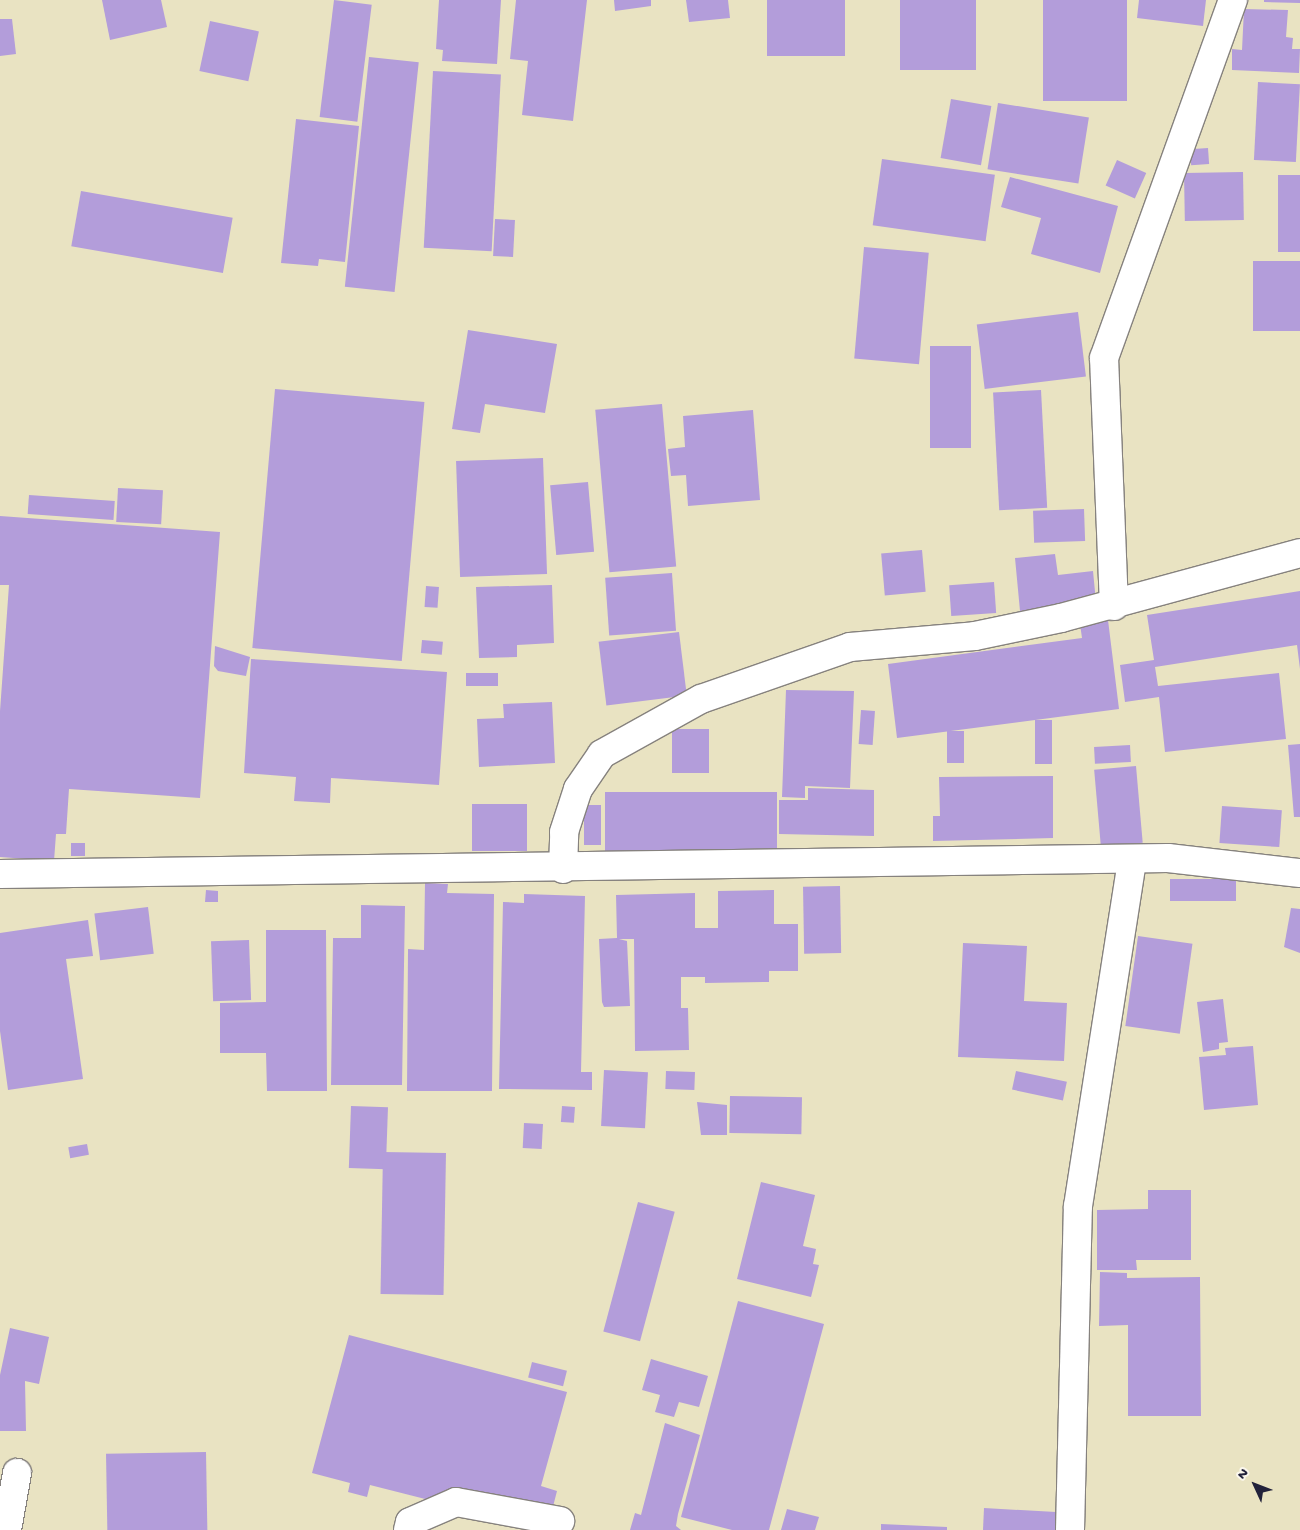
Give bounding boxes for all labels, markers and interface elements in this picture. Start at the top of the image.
north arrow [1230,1460,1280,1510]
text: N [1234,1465,1253,1484]

